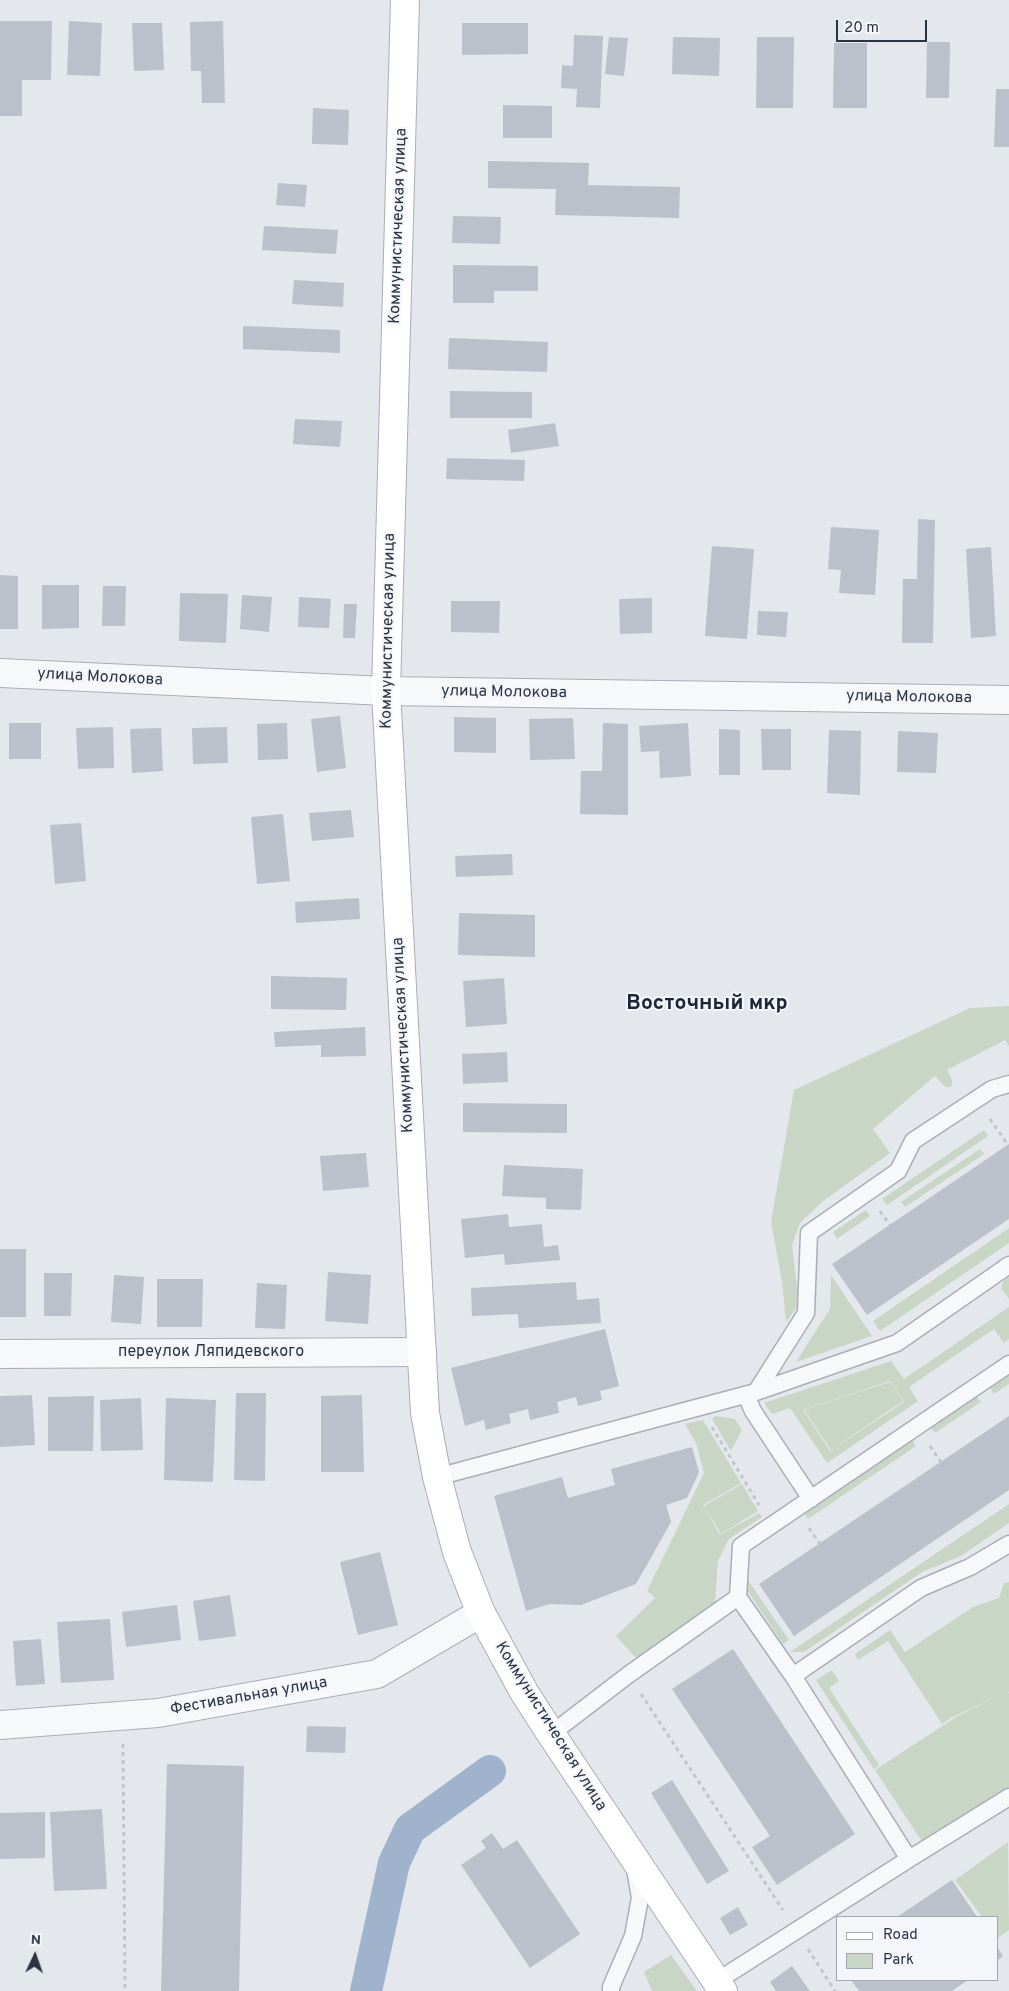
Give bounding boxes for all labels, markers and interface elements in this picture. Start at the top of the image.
scale bar [839,10,930,42]
text: 20 m [844,19,879,38]
street label: Коммунистическая улица [386,128,412,324]
street label: Коммунистическая улица [378,533,400,729]
street label: улица Молокова [37,665,163,691]
street label: улица Молокова [441,682,567,704]
street label: улица Молокова [846,687,972,709]
street label: Коммунистическая улица [389,937,419,1133]
district label: Восточный мкр [626,992,788,1018]
street label: переулок Ляпидевского [118,1343,304,1363]
street label: Коммунистическая улица [490,1639,610,1815]
street label: Фестивальная улица [169,1674,329,1720]
legend [836,1916,999,1981]
text: Road [883,1926,918,1945]
north arrow [10,1931,60,1981]
text: N [30,1932,41,1949]
text: Park [883,1951,914,1970]

